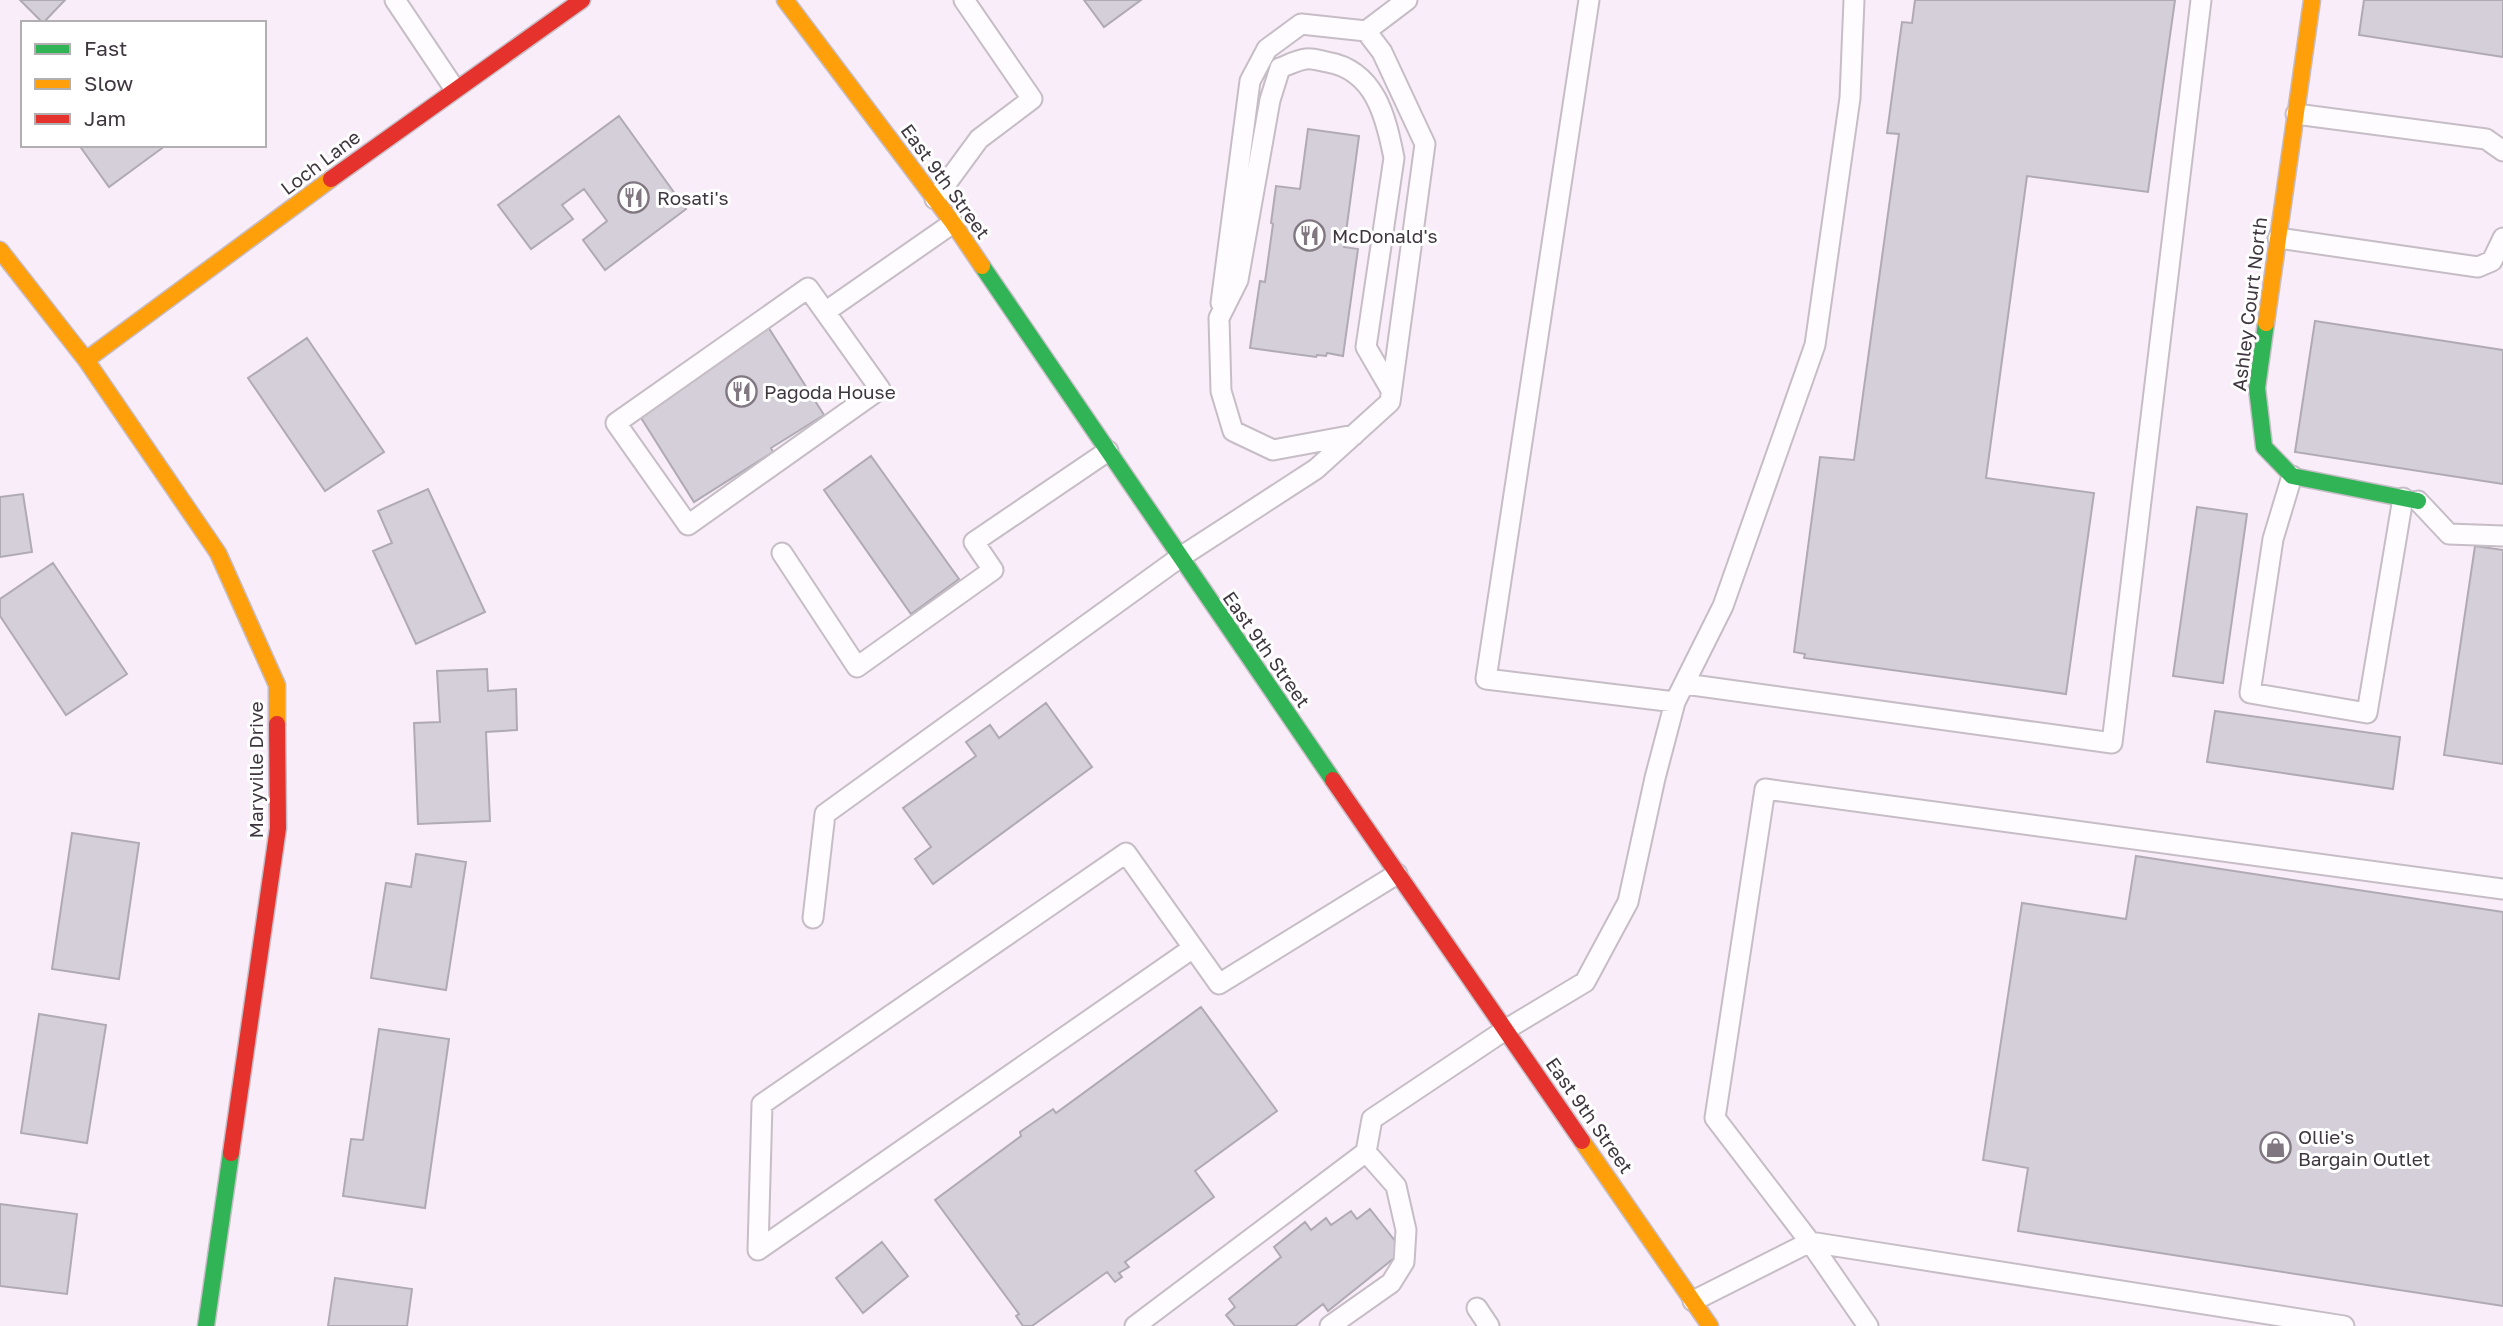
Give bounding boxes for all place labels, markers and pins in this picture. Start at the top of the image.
restaurant icon: Rosati's [617,180,651,214]
place label: Rosati's [657,186,729,209]
restaurant icon: McDonald's [1292,218,1326,252]
place label: McDonald's [1332,224,1438,247]
restaurant icon: Pagoda House [724,374,758,408]
place label: Pagoda House [764,380,896,403]
place label: Ollie's Bargain Outlet [2298,1125,2430,1170]
shop icon: Ollie's Bargain Outlet [2258,1130,2292,1164]

